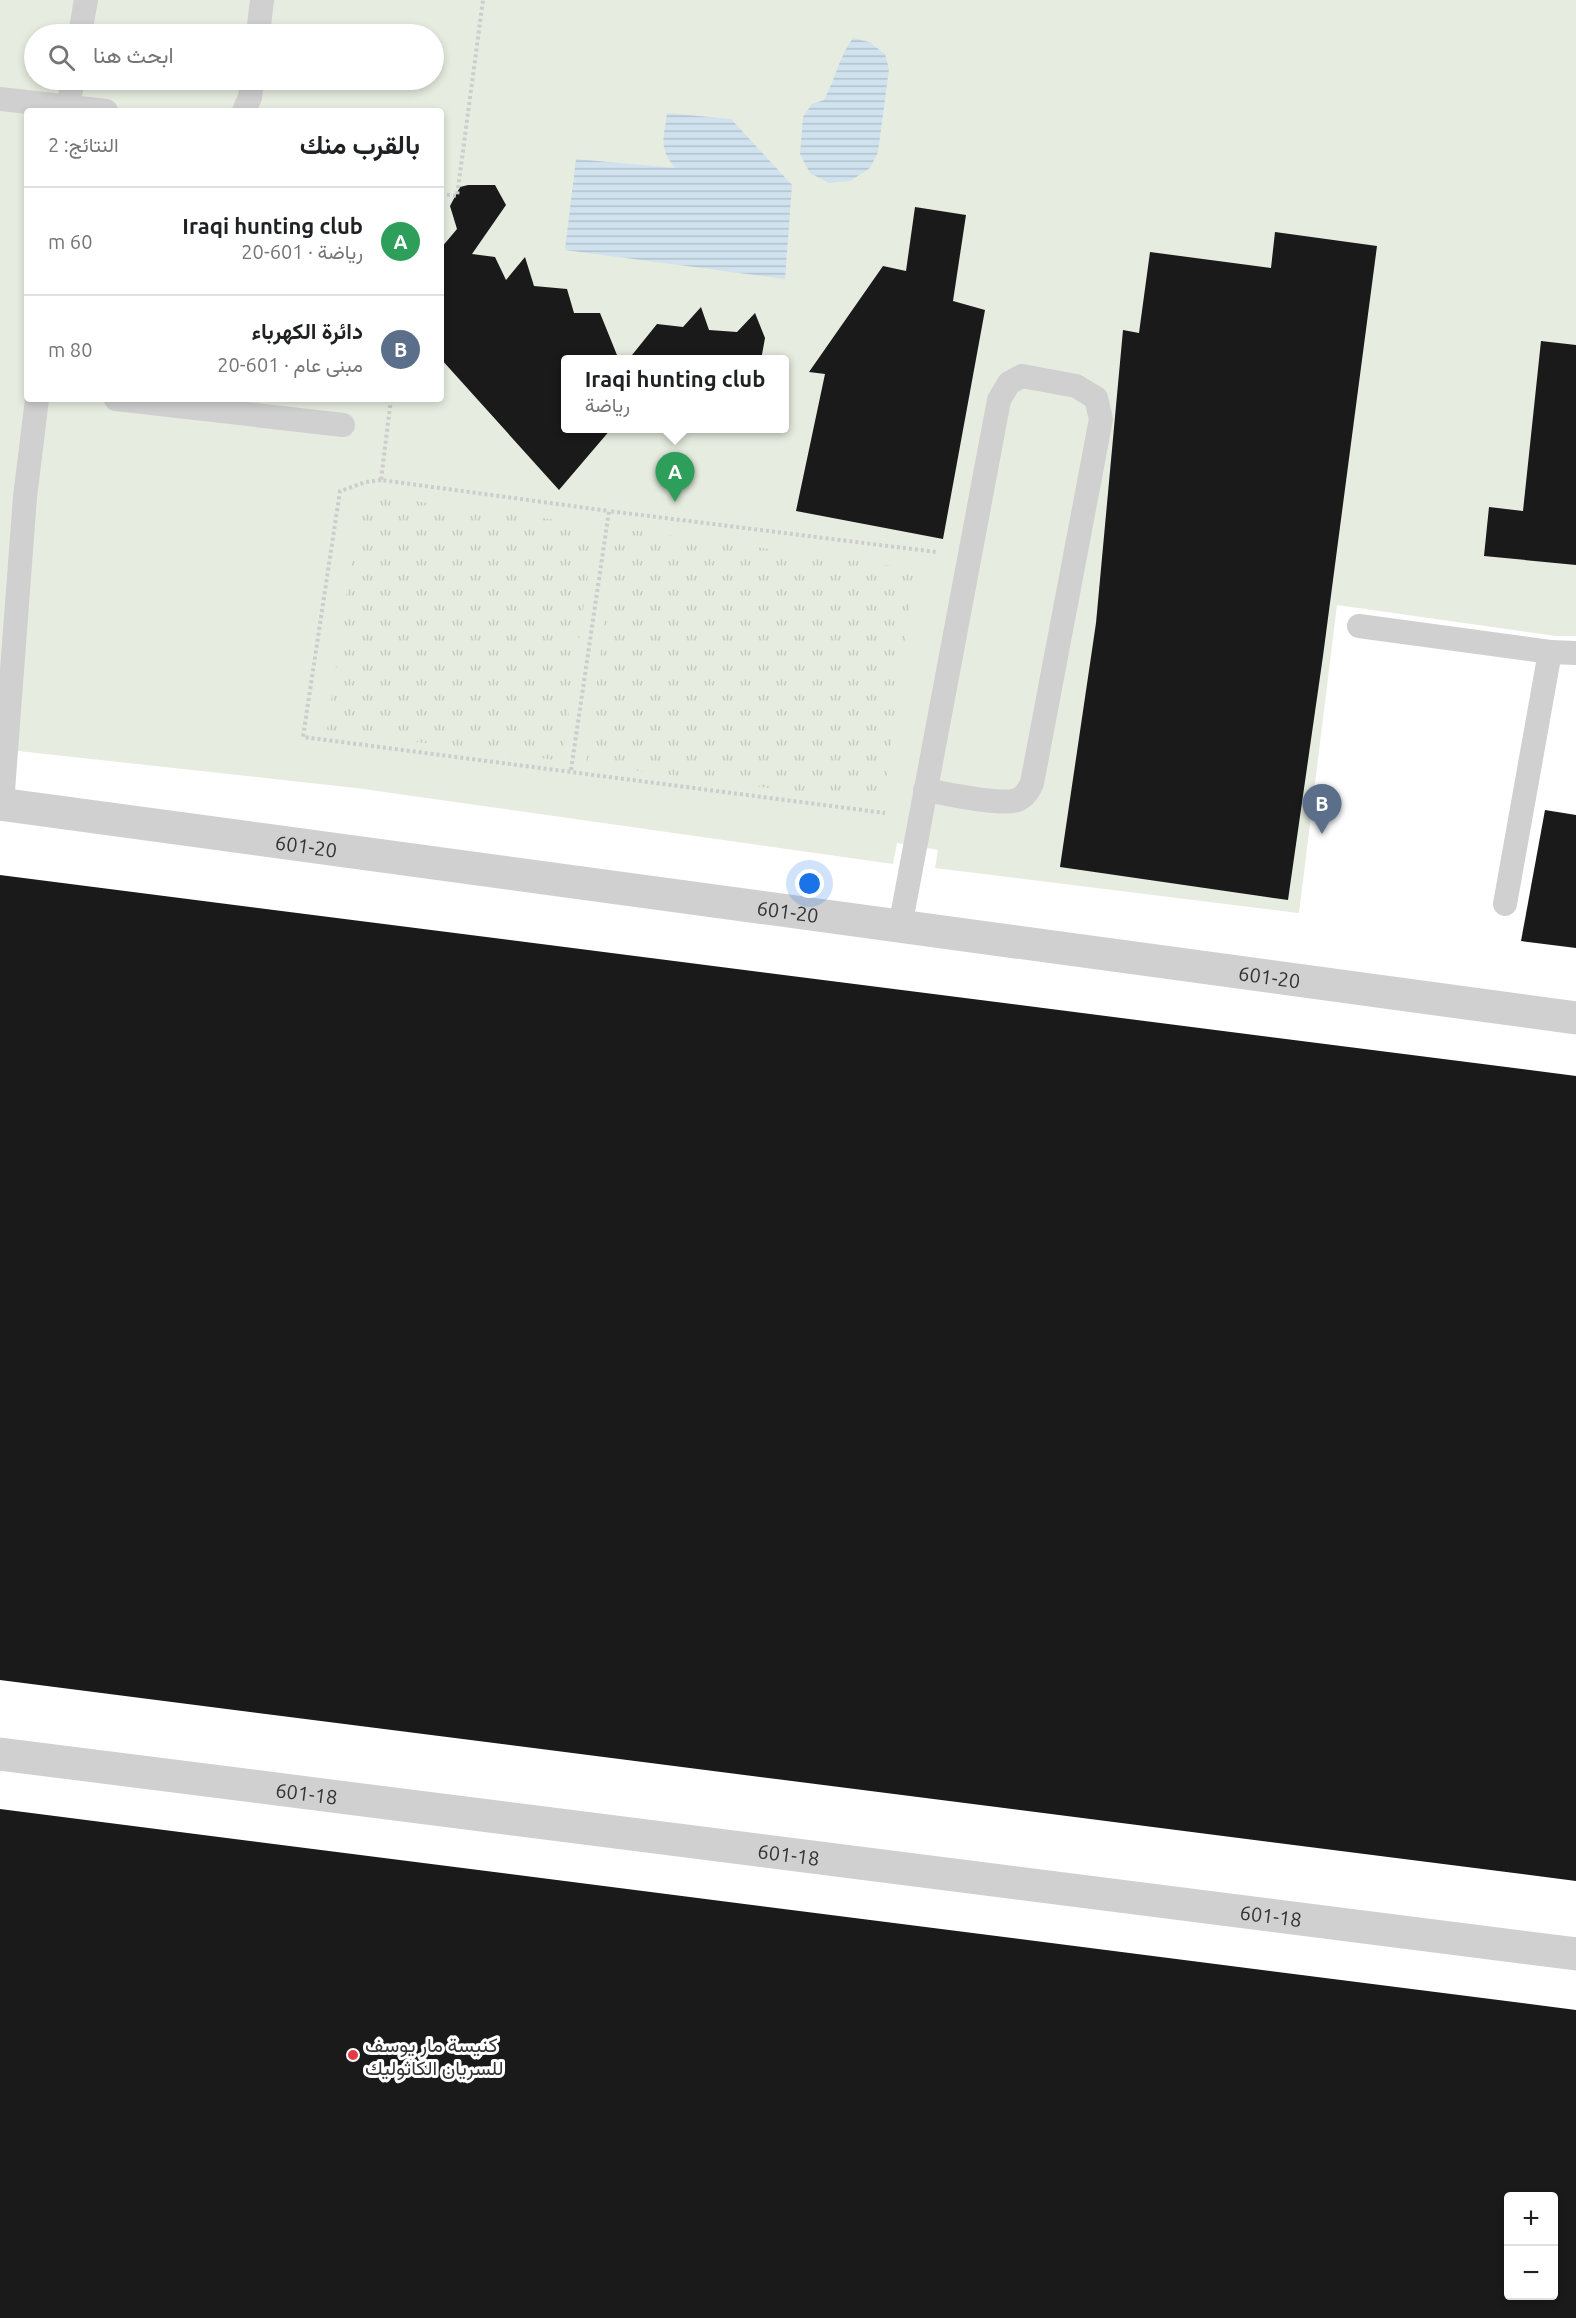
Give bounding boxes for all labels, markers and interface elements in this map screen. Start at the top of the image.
search box [24,24,444,90]
icon: search [45,41,78,74]
text: ابحث هنا [93,42,174,67]
text: بالقرب منك [300,130,420,159]
text: النتائج: 2 [48,133,119,156]
text: Iraqi hunting club [182,213,363,238]
text: 60 m [48,230,92,253]
text: A [393,230,408,253]
text: رياضة · 601-20 [241,240,363,263]
text: دائرة الكهرباء [252,318,363,343]
text: 80 m [48,338,92,361]
text: B [394,338,407,361]
text: مبنى عام · 601-20 [217,353,363,376]
popup [561,355,789,433]
text: Iraqi hunting club [585,366,765,391]
text: رياضة [585,393,630,416]
pin: A [656,452,694,502]
pin: B [1302,784,1342,834]
street label: 601-20 [274,830,339,861]
your location [795,869,824,898]
street label: 601-20 [755,895,820,927]
street label: 601-20 [1237,961,1302,992]
street label: 601-18 [274,1778,339,1808]
street label: 601-18 [756,1839,821,1869]
street label: 601-18 [1239,1900,1303,1931]
place label: كنيسة مار يوسف للسريان الكاثوليك [365,2033,503,2081]
marker: كنيسة مار يوسف للسريان الكاثوليك [346,2048,360,2062]
map controls [1504,2192,1558,2300]
button: + [1504,2192,1558,2246]
button: − [1504,2246,1558,2300]

